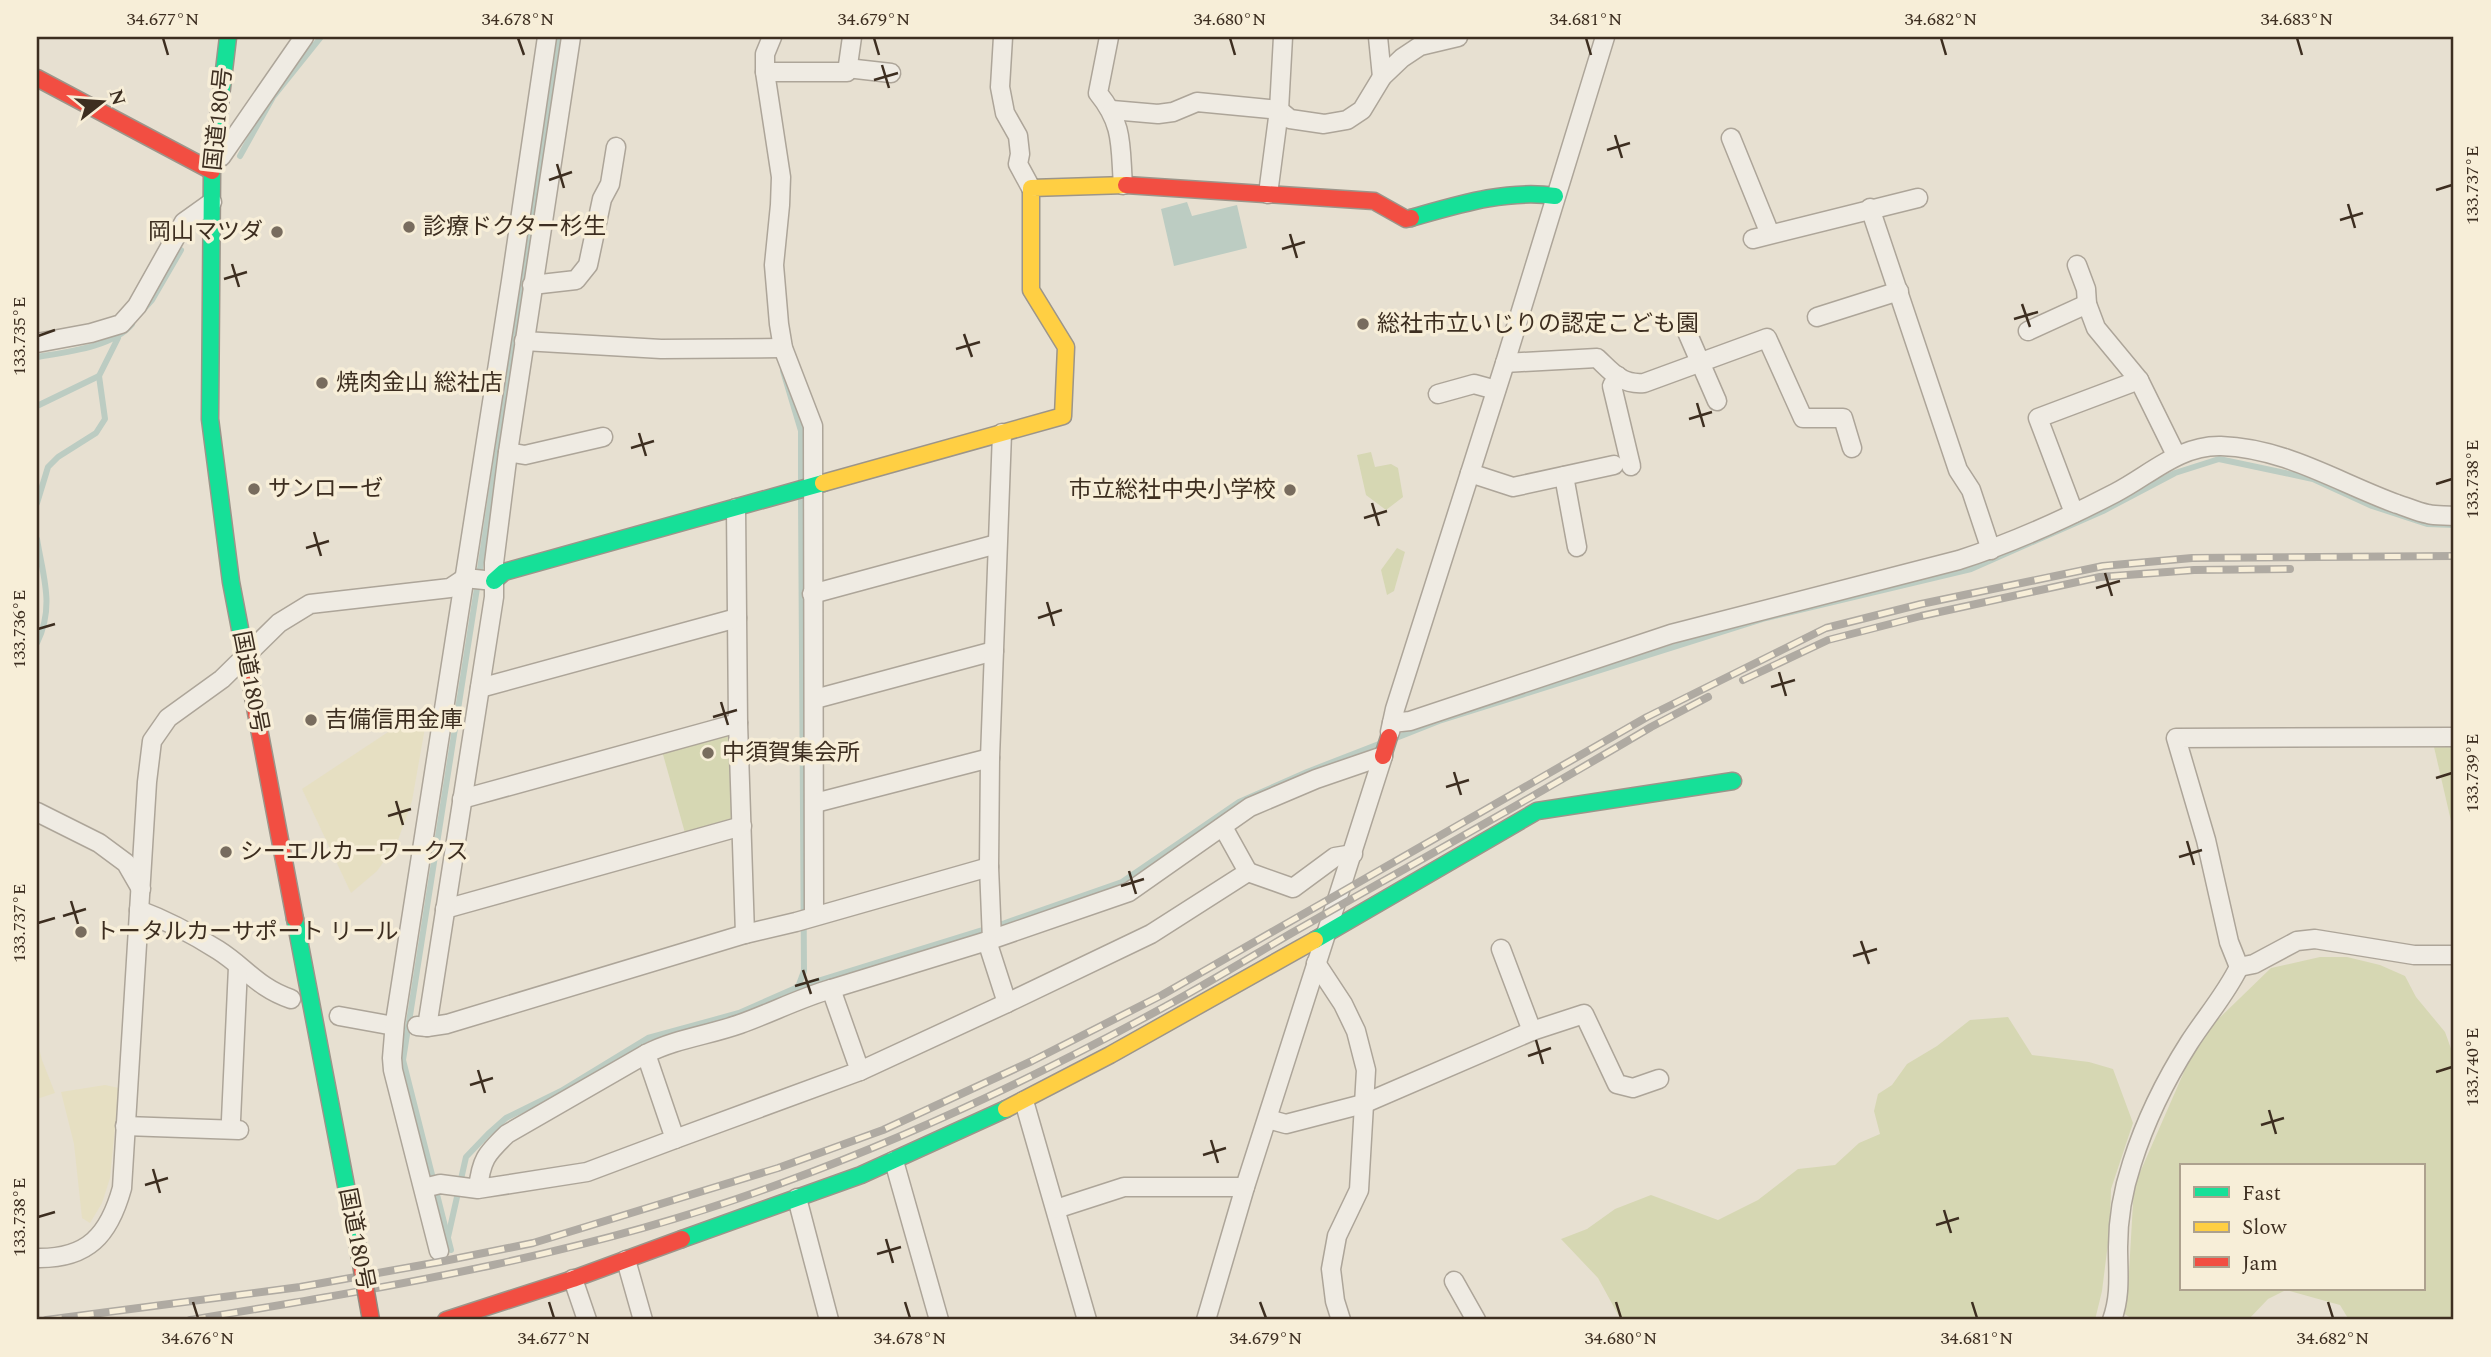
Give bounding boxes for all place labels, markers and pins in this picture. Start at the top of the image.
place label: 診療ドクター杉生 [423,210,606,245]
place label: 岡山マツダ [148,215,263,250]
marker: 診療ドクター杉生 [401,219,417,235]
marker: 岡山マツダ [269,224,285,240]
place label: 総社市立いじりの認定こども園 [1377,307,1699,342]
marker: 総社市立いじりの認定こども園 [1355,316,1371,332]
place label: 焼肉金山 総社店 [336,366,503,401]
marker: 焼肉金山 総社店 [314,375,330,391]
place label: サンローゼ [268,472,383,507]
place label: 市立総社中央小学校 [1069,473,1276,508]
marker: サンローゼ [246,481,262,497]
marker: 市立総社中央小学校 [1282,482,1298,498]
place label: 吉備信用金庫 [325,703,463,738]
marker: 吉備信用金庫 [303,712,319,728]
place label: 中須賀集会所 [722,736,860,771]
marker: 中須賀集会所 [700,745,716,761]
place label: シーエルカーワークス [240,835,469,870]
marker: シーエルカーワークス [218,844,234,860]
place label: トータルカーサポート リール [95,915,399,950]
marker: トータルカーサポート リール [73,924,89,940]

